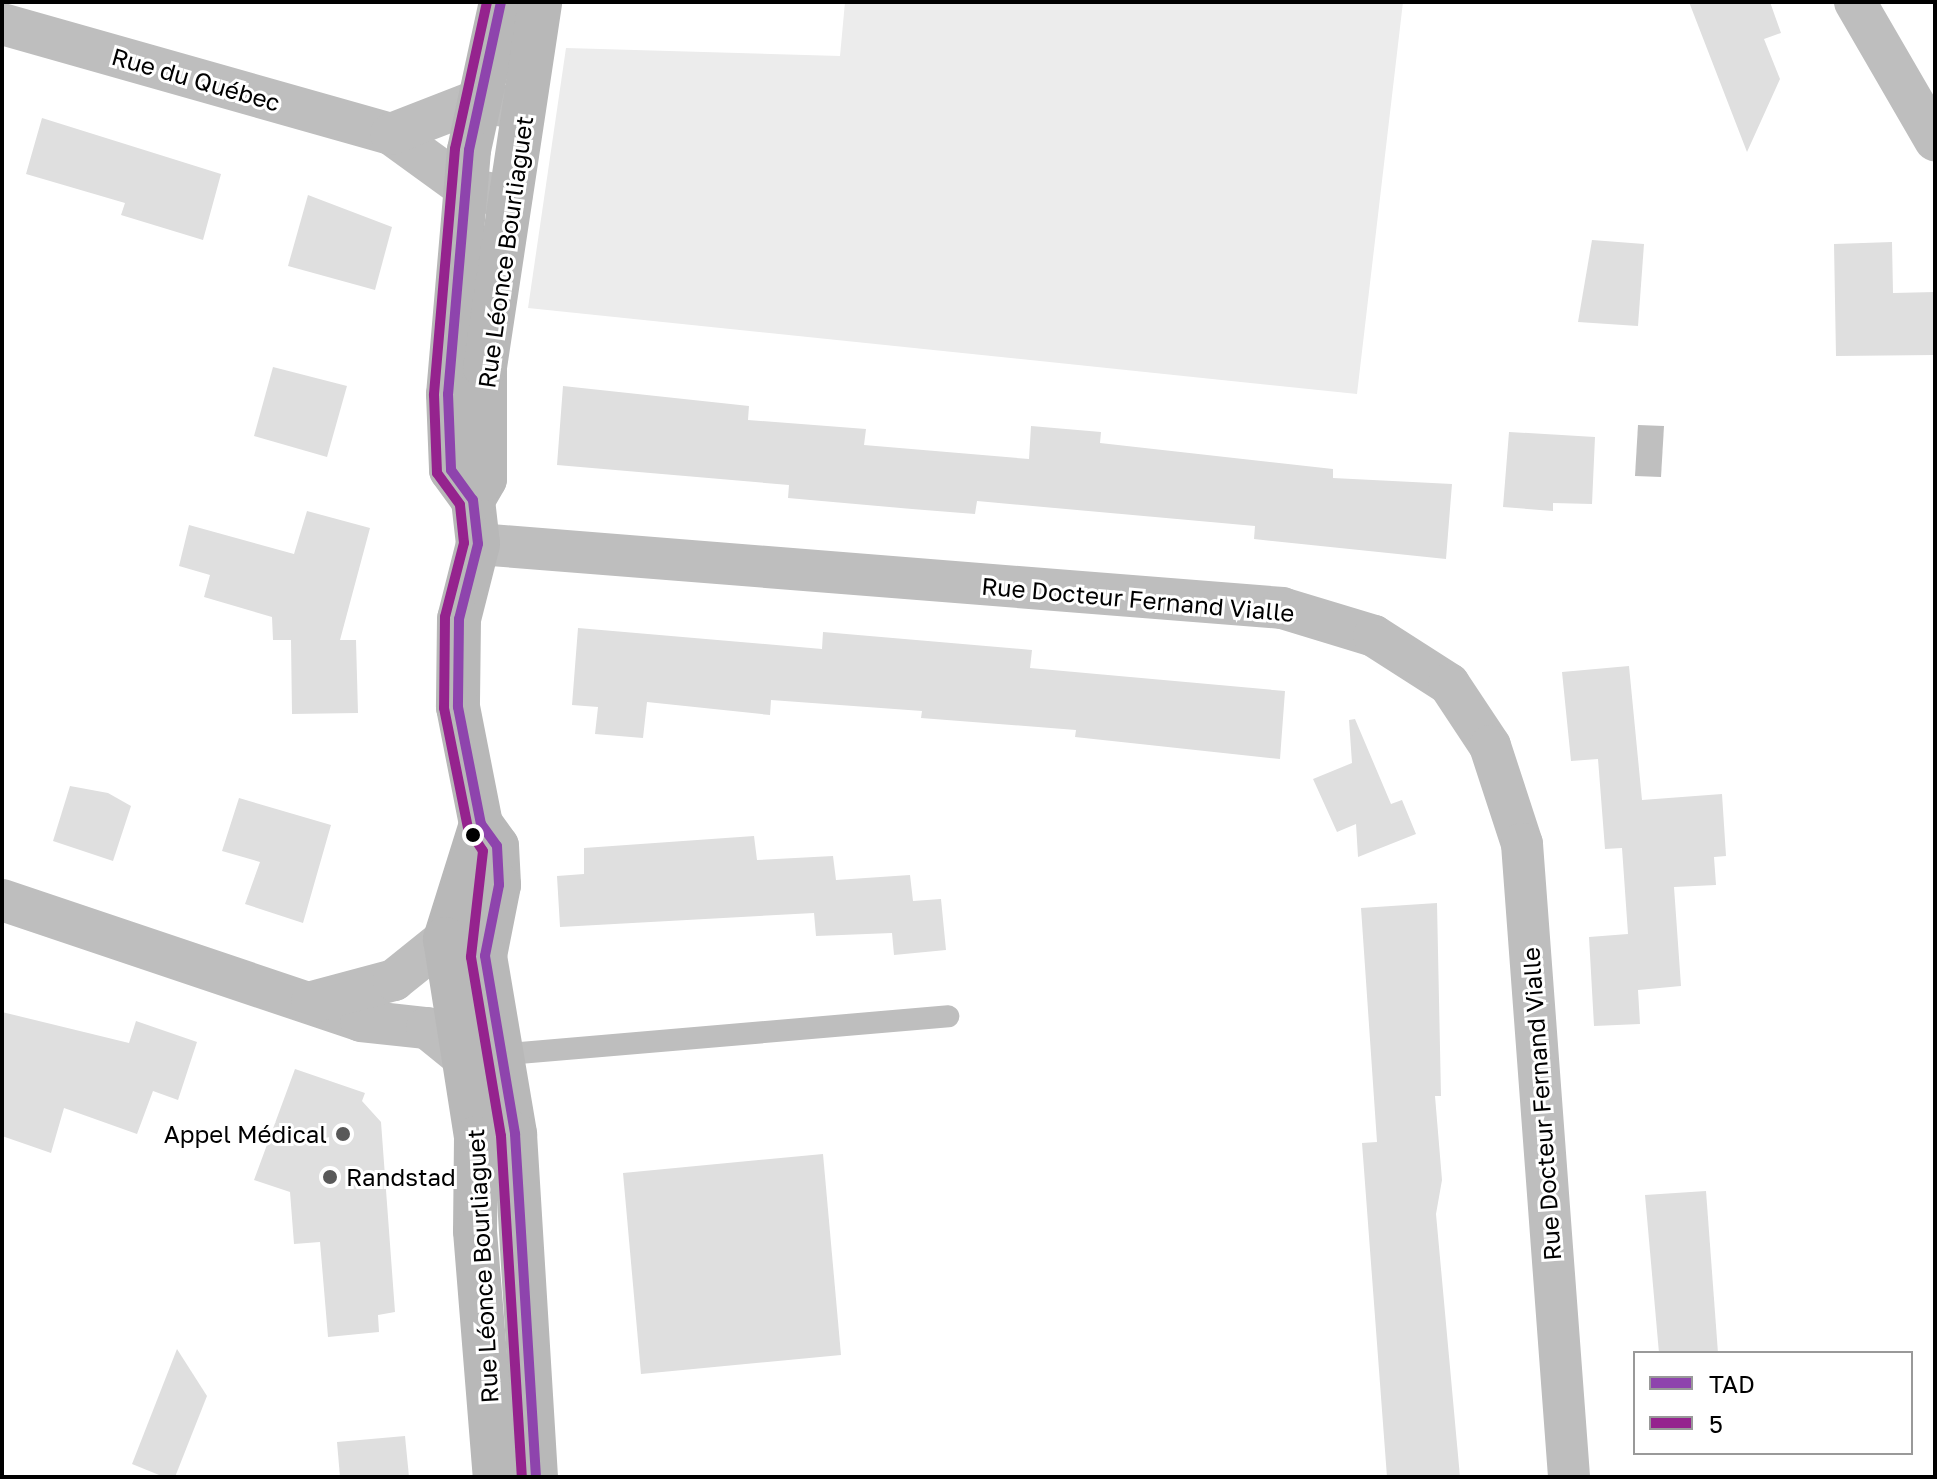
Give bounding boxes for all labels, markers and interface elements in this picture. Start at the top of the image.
street label: Rue du Québec [109,41,283,117]
street label: Rue Léonce Bourliaguet [472,114,538,390]
street label: Rue Docteur Fernand Vialle [980,571,1296,627]
unlabelled marker [465,827,481,843]
street label: Rue Docteur Fernand Vialle [1516,946,1566,1262]
place label: Appel Médical [164,1120,327,1148]
marker: Appel Médical [334,1125,352,1143]
street label: Rue Léonce Bourliaguet [460,1128,504,1404]
place label: Randstad [346,1163,456,1191]
marker: Randstad [321,1168,339,1186]
legend [1633,1351,1913,1455]
text: TAD [1709,1369,1755,1398]
text: 5 [1709,1409,1723,1438]

